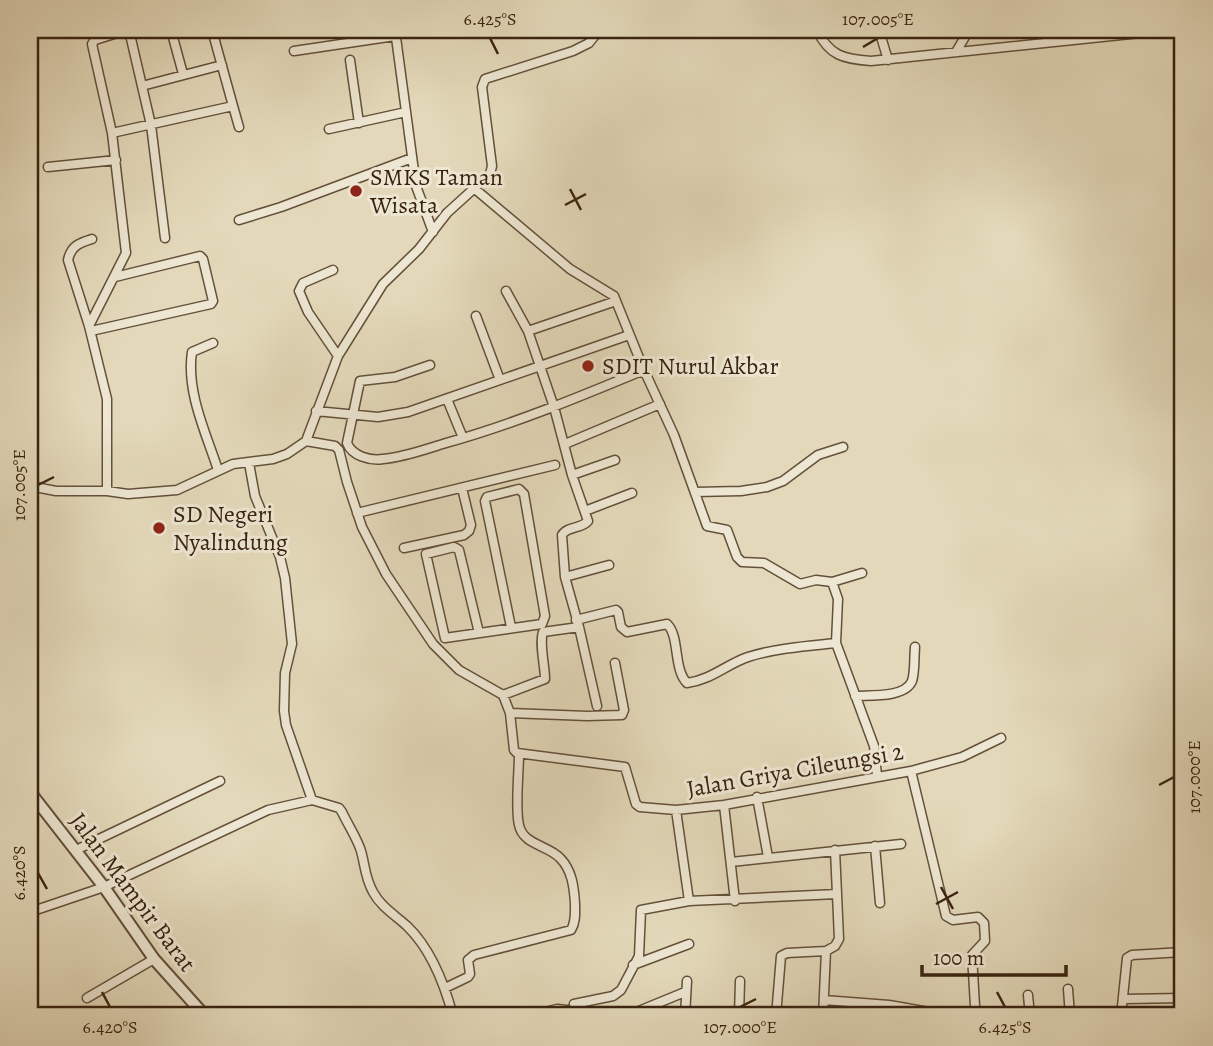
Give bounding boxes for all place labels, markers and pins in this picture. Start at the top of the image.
place label: SMKS Taman Wisata [369,161,503,221]
marker: SMKS Taman Wisata [348,183,364,199]
place label: SDIT Nurul Akbar [602,350,779,382]
marker: SDIT Nurul Akbar [580,358,596,374]
place label: SD Negeri Nyalindung [173,498,288,558]
marker: SD Negeri Nyalindung [151,520,167,536]

